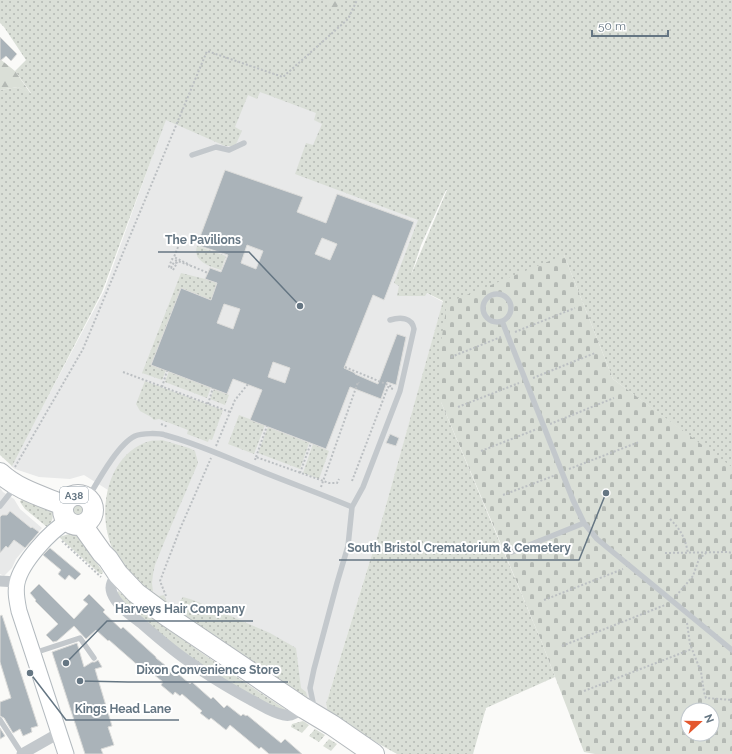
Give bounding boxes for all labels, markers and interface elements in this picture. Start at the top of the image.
scale bar [592,12,668,38]
text: 50 m [598,19,626,33]
callout: The Pavilions [158,228,249,252]
text: The Pavilions [165,233,241,247]
road number: A38 [60,487,88,503]
callout: South Bristol Crematorium & Cemetery [339,536,579,560]
text: South Bristol Crematorium & Cemetery [347,541,571,555]
callout: Harveys Hair Company [107,597,253,621]
text: Harveys Hair Company [115,602,245,616]
callout: Dixon Convenience Store [128,658,288,682]
text: Dixon Convenience Store [136,663,280,677]
callout: Kings Head Lane [66,696,179,720]
text: Kings Head Lane [75,702,171,716]
north arrow [680,702,720,742]
text: N [701,712,716,725]

